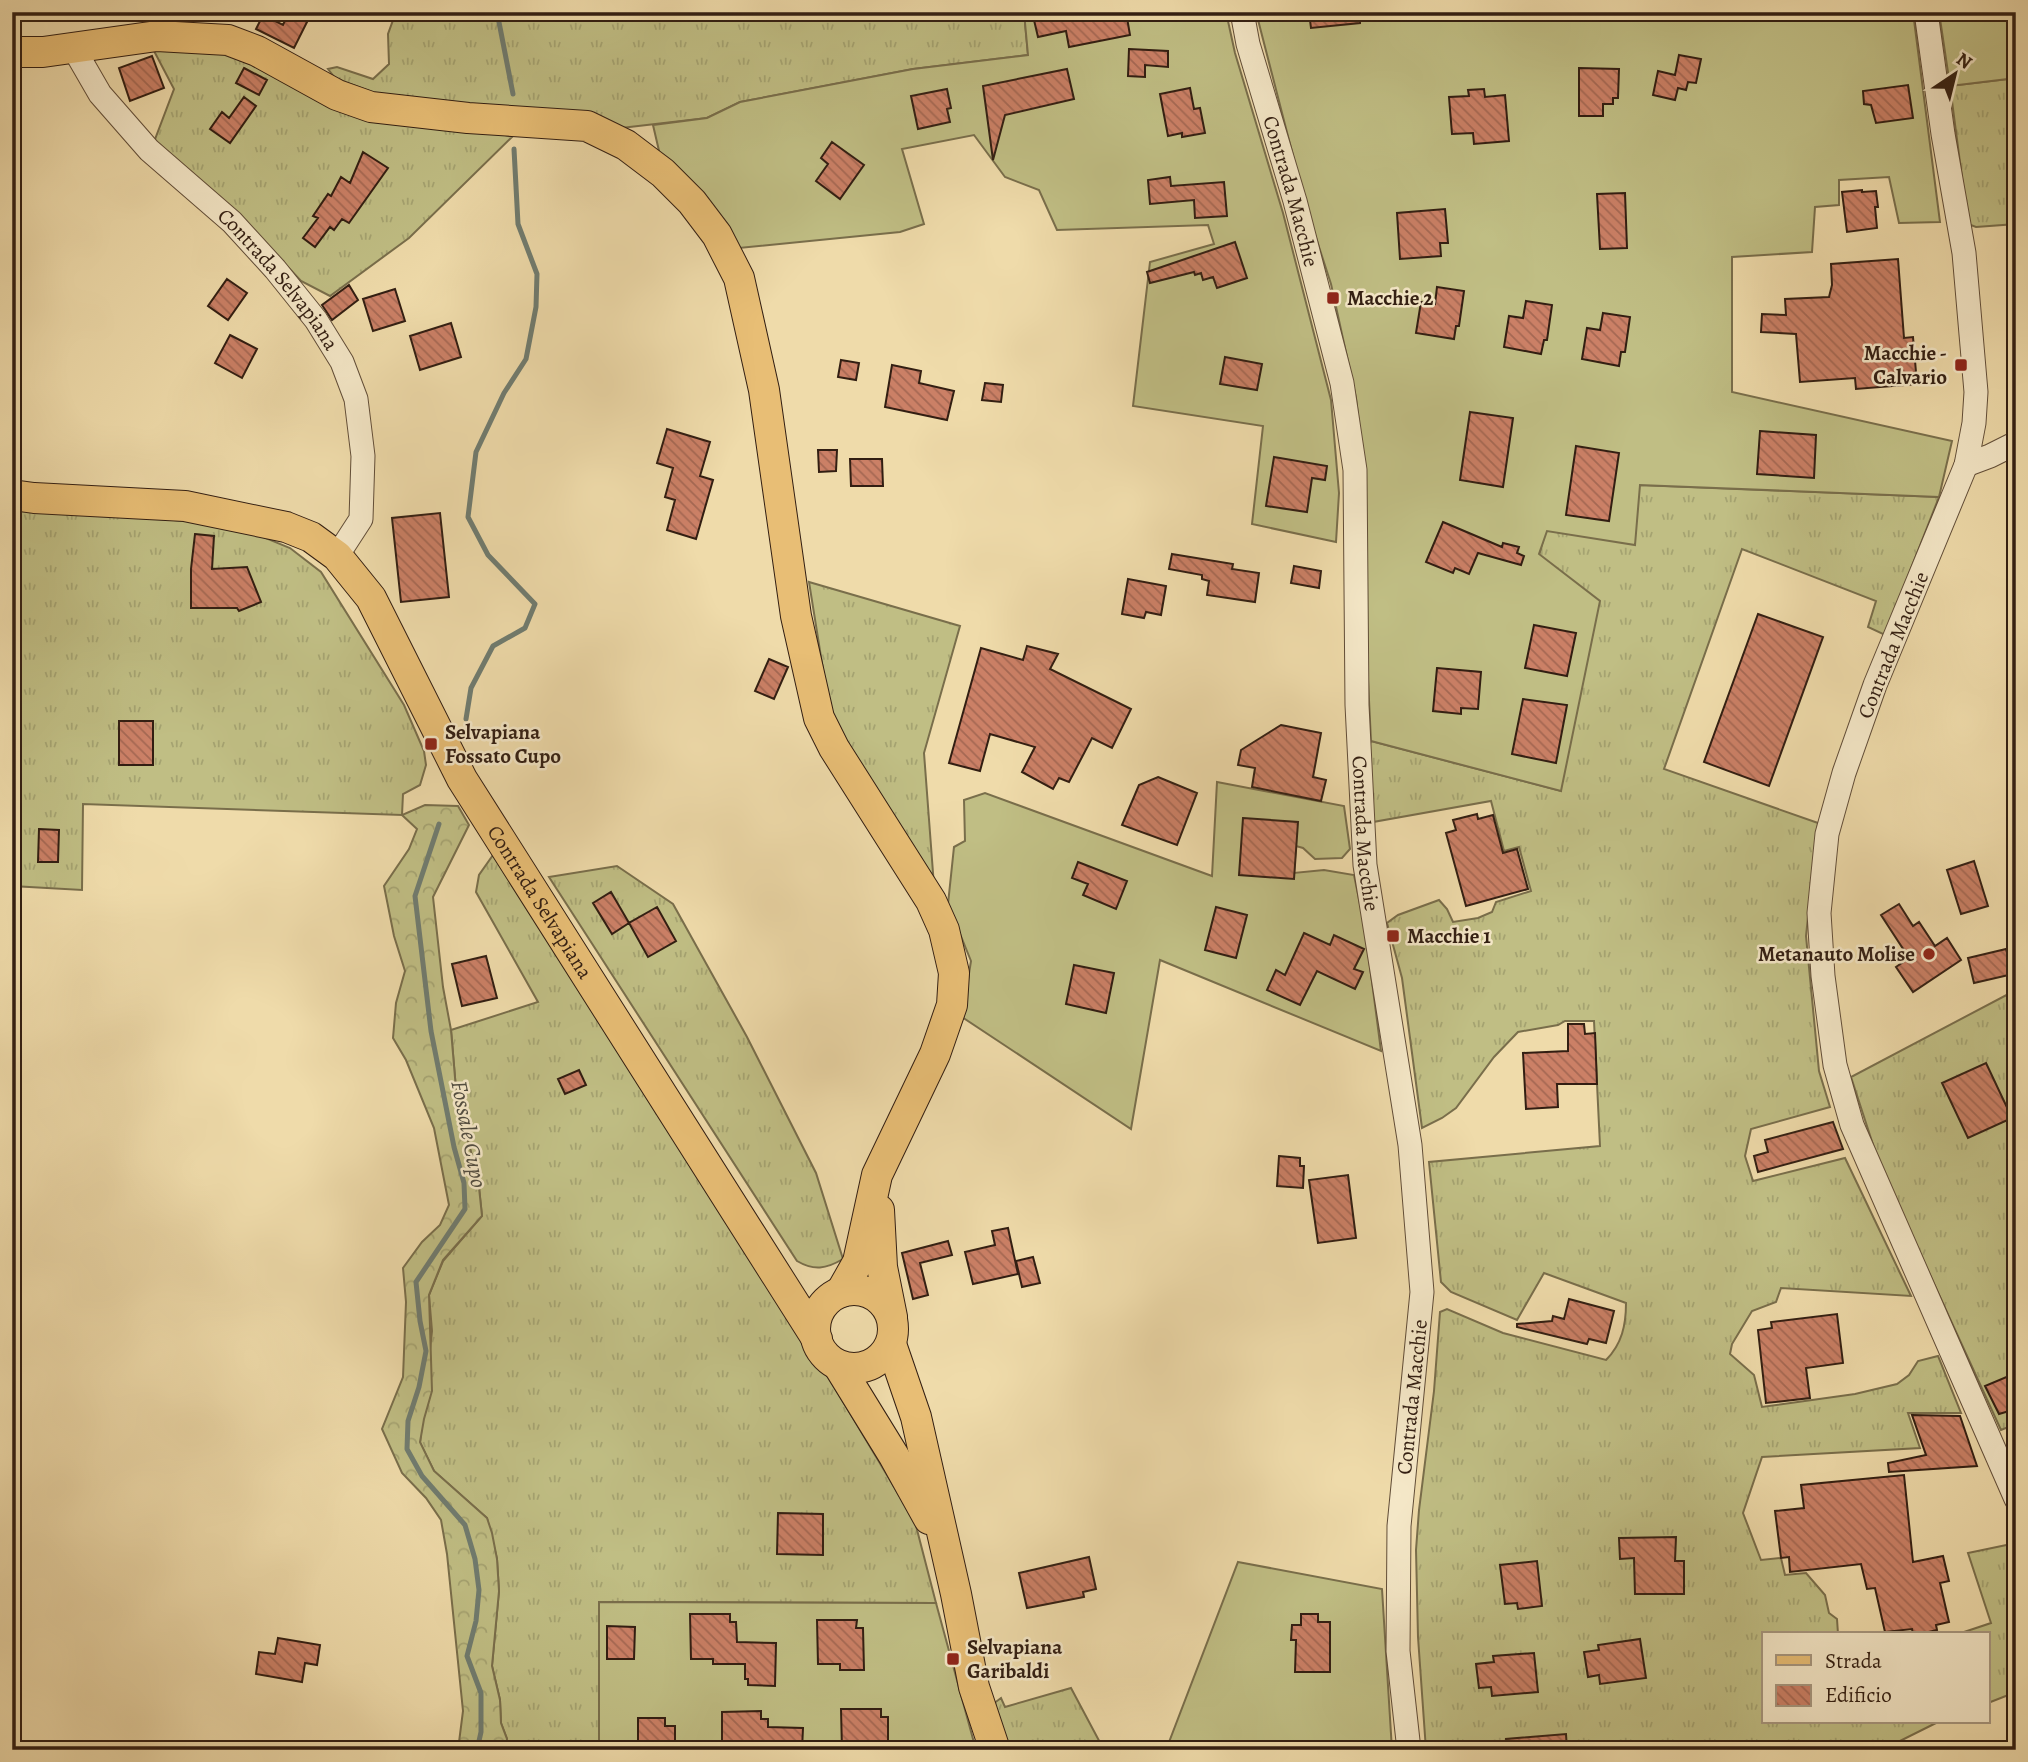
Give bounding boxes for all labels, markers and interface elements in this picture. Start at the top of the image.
north arrow [1920,38,1990,108]
text: N [1951,46,1977,76]
street label: Contrada Macchie [1256,112,1325,270]
street label: Contrada Selvapiana [212,202,345,356]
place label: Macchie 2 [1347,284,1433,312]
marker: Macchie 2 [1325,290,1341,306]
place label: Macchie - Calvario [1864,339,1947,391]
marker: Macchie - Calvario [1953,357,1969,373]
street label: Contrada Macchie [1851,567,1935,723]
place label: Selvapiana Fossato Cupo [445,718,561,770]
marker: Selvapiana Fossato Cupo [423,736,439,752]
street label: Contrada Macchie [1346,755,1386,913]
street label: Contrada Selvapiana [481,820,599,984]
place label: Macchie 1 [1407,922,1491,950]
marker: Macchie 1 [1385,928,1401,944]
place label: Metanauto Molise [1758,940,1915,968]
marker: Metanauto Molise [1921,946,1937,962]
water label: Fossale Cupo [443,1078,495,1190]
street label: Contrada Macchie [1390,1318,1434,1476]
legend [1762,1632,1990,1724]
place label: Selvapiana Garibaldi [967,1633,1063,1685]
text: Strada [1825,1647,1882,1675]
marker: Selvapiana Garibaldi [945,1651,961,1667]
text: Edificio [1825,1681,1892,1709]

